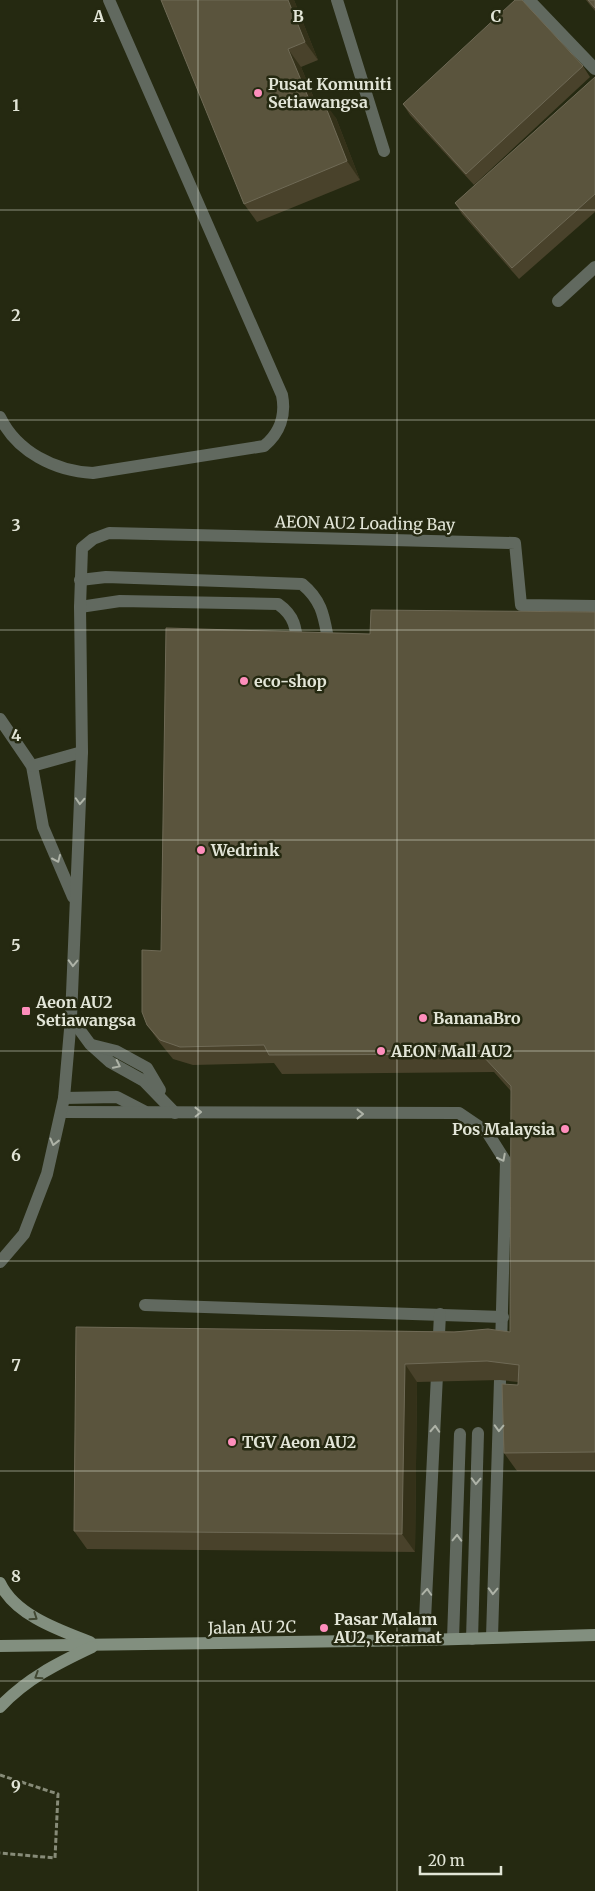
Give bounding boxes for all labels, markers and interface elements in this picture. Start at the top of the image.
text: A [92,6,105,26]
text: B [292,6,304,26]
text: C [491,6,501,26]
place label: Pusat Komuniti Setiawangsa [268,74,392,112]
marker: Pusat Komuniti Setiawangsa [252,87,264,99]
text: 1 [12,95,20,115]
text: 2 [11,305,21,325]
street label: AEON AU2 Loading Bay [274,511,456,535]
text: 3 [11,515,21,535]
place label: eco-shop [254,671,327,691]
marker: eco-shop [238,675,250,687]
text: 4 [11,725,21,745]
one-way arrow [74,797,85,805]
place label: Wedrink [210,840,280,860]
marker: Wedrink [195,844,207,856]
one-way arrow [50,854,61,863]
text: 5 [11,935,21,955]
one-way arrow [67,960,78,968]
place label: Aeon AU2 Setiawangsa [35,992,136,1030]
marker: Aeon AU2 Setiawangsa [20,1005,32,1017]
place label: BananaBro [433,1008,521,1028]
marker: BananaBro [417,1012,429,1024]
place label: AEON Mall AU2 [390,1041,512,1061]
marker: AEON Mall AU2 [375,1045,387,1057]
one-way arrow [111,1059,120,1069]
one-way arrow [194,1107,202,1118]
one-way arrow [356,1109,364,1119]
place label: Pos Malaysia [452,1119,555,1139]
marker: Pos Malaysia [559,1123,571,1135]
one-way arrow [49,1138,60,1147]
text: 6 [11,1145,21,1165]
one-way arrow [496,1152,506,1161]
text: 7 [11,1355,21,1375]
one-way arrow [430,1425,441,1433]
one-way arrow [493,1425,504,1433]
place label: TGV Aeon AU2 [242,1432,356,1452]
marker: TGV Aeon AU2 [226,1436,238,1448]
one-way arrow [471,1478,482,1486]
one-way arrow [451,1533,462,1541]
text: 8 [11,1566,21,1586]
one-way arrow [421,1587,432,1595]
one-way arrow [488,1587,499,1595]
place label: Pasar Malam AU2, Keramat [333,1609,443,1648]
one-way arrow [28,1611,38,1620]
street label: Jalan AU 2C [207,1616,296,1638]
marker: Pasar Malam AU2, Keramat [318,1622,330,1634]
one-way arrow [34,1669,43,1679]
text: 9 [11,1776,21,1796]
scale bar [420,1844,501,1876]
text: 20 m [428,1851,465,1870]

